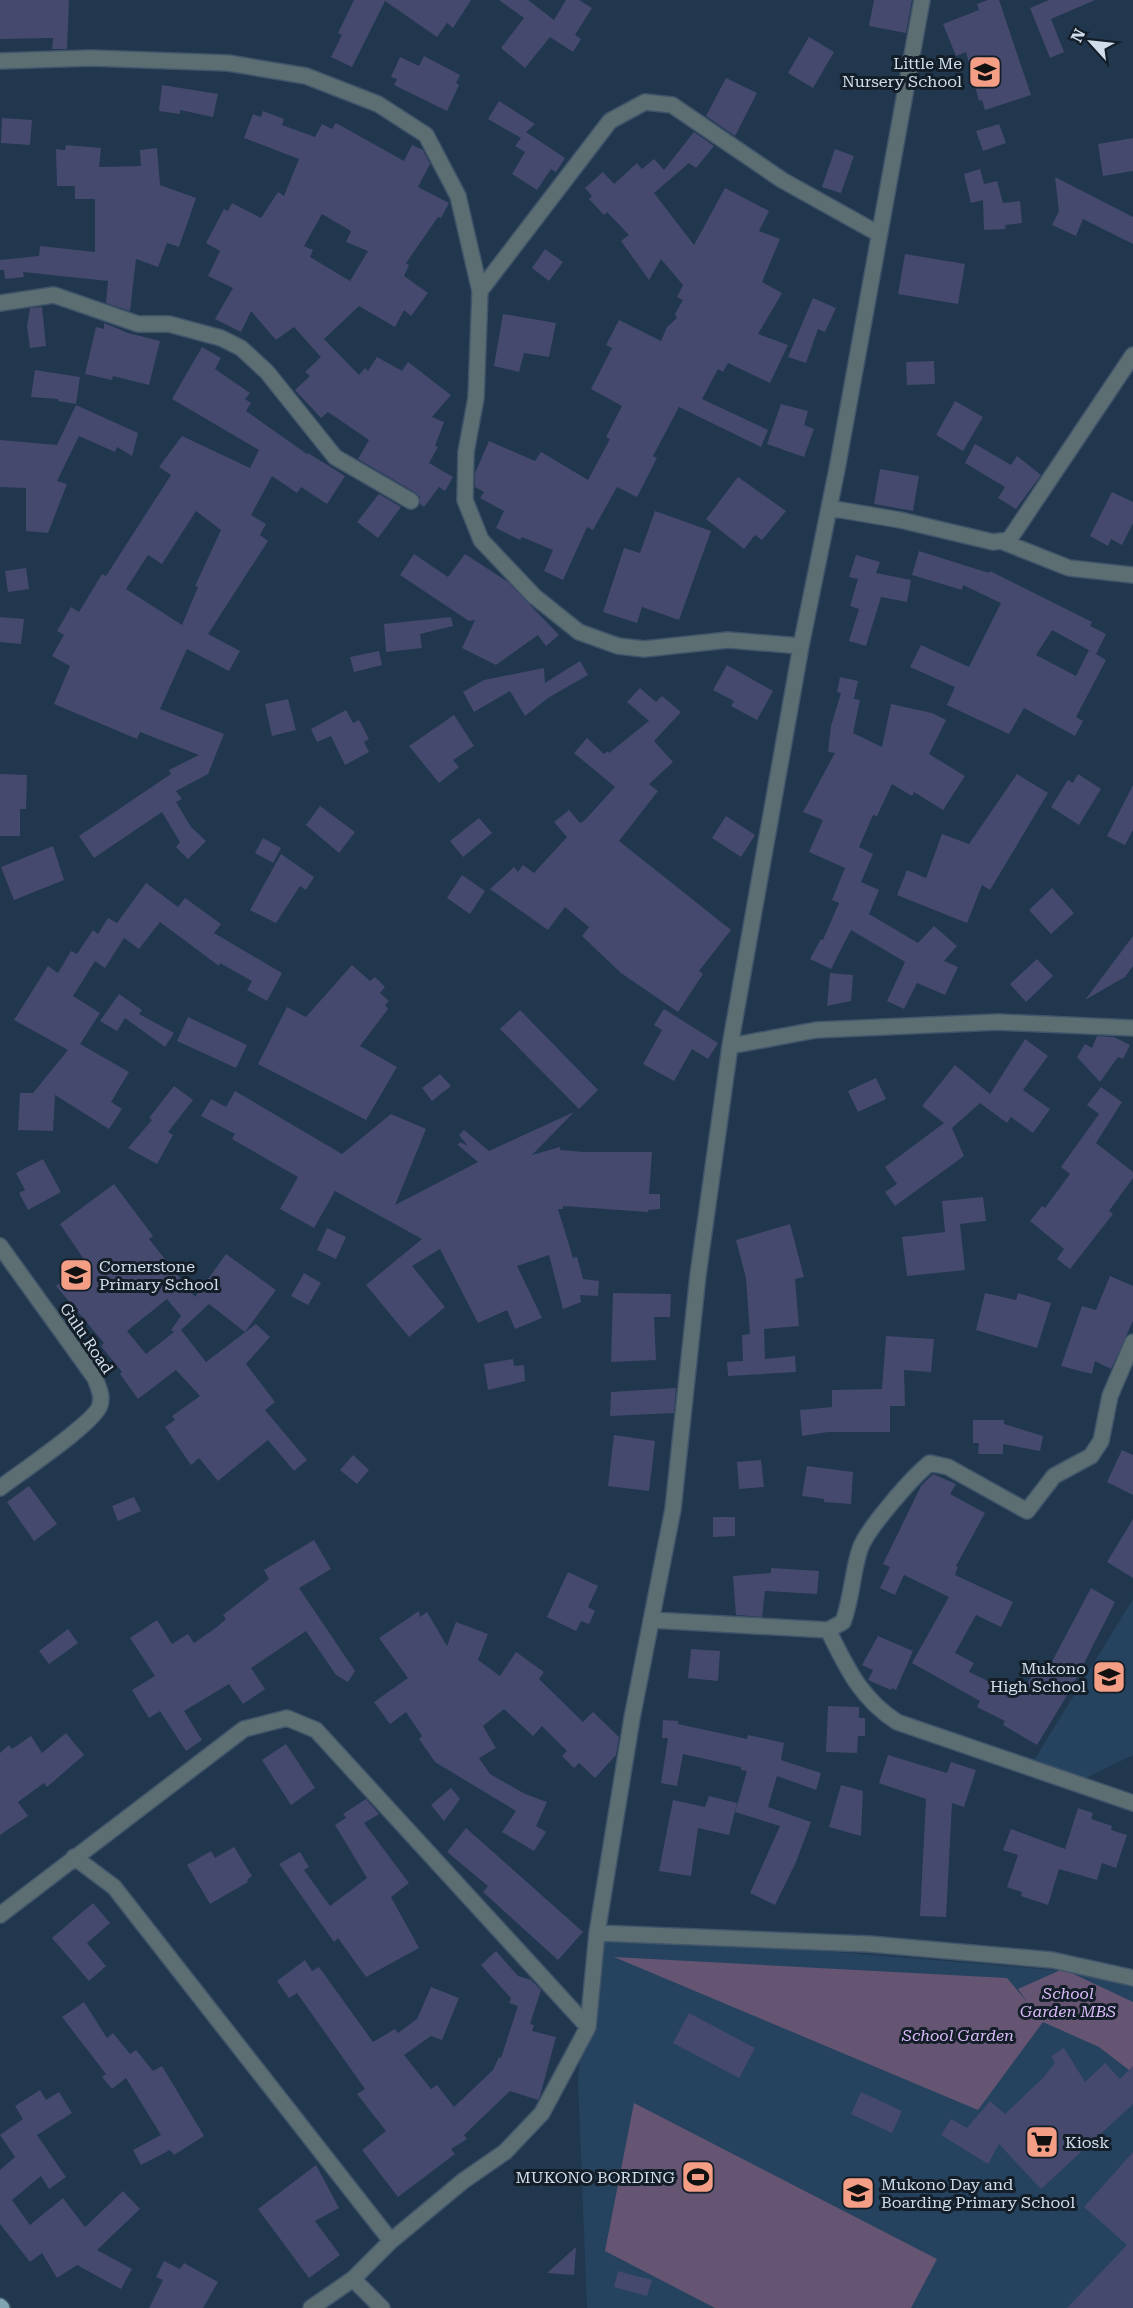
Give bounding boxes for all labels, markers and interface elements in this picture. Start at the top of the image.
north arrow [1061,12,1121,72]
text: N [1067,26,1089,45]
place label: Little Me Nursery School [842,54,962,91]
school or university icon: Little Me Nursery School [967,54,1003,90]
school or university icon: Cornerstone Primary School [58,1257,94,1293]
place label: Cornerstone Primary School [99,1257,219,1294]
street label: Gulu Road [56,1299,117,1377]
place label: Mukono High School [990,1659,1086,1696]
school or university icon: Mukono High School [1091,1659,1127,1695]
park label: School Garden MBS [1020,1984,1116,2021]
park label: School Garden [901,2026,1014,2045]
supermarket icon: Kiosk [1024,2124,1060,2160]
place label: Kiosk [1065,2133,1109,2152]
sports icon: MUKONO BORDING [680,2159,716,2195]
place label: MUKONO BORDING [516,2168,676,2187]
school or university icon: Mukono Day and Boarding Primary School [840,2175,876,2211]
place label: Mukono Day and Boarding Primary School [881,2175,1075,2212]

